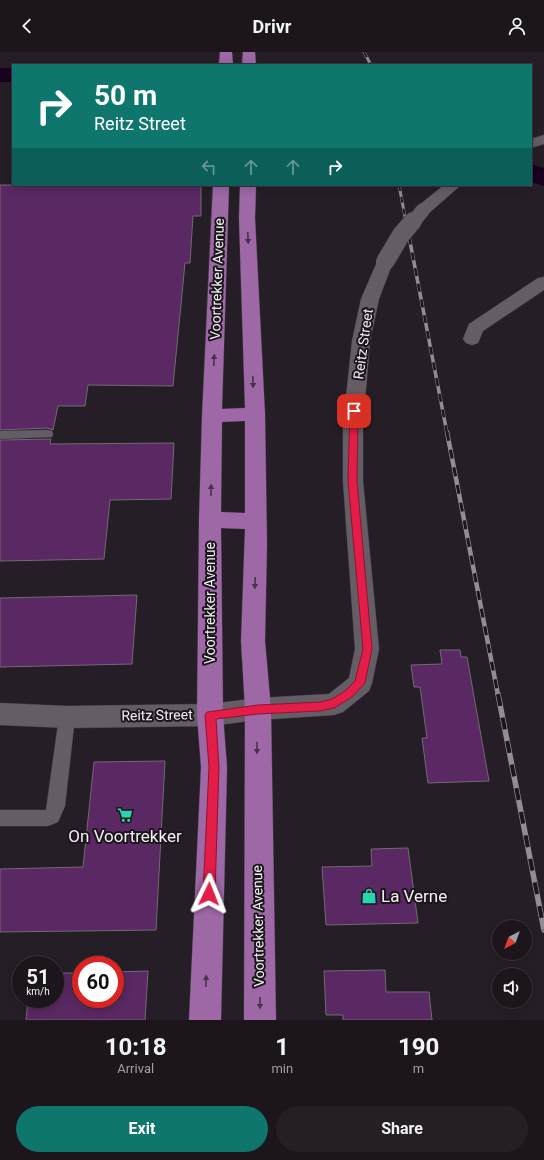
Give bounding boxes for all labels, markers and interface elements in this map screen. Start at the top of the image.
icon: back [16,15,38,37]
icon: person [506,15,528,37]
text: Drivr [253,16,291,37]
text: 50 m [94,79,157,112]
icon: right [28,80,80,132]
text: Reitz Street [94,113,186,134]
icon: left [198,156,220,178]
icon: ahead [240,156,262,178]
icon: ahead [282,156,304,178]
icon: right [324,156,346,178]
street label: Voortrekker Avenue [207,218,227,340]
one-way arrow [245,232,251,245]
street label: Reitz Street [350,307,376,380]
one-way arrow [211,354,218,366]
one-way arrow [250,376,257,388]
pin [337,394,371,428]
icon: arrive [343,400,365,422]
one-way arrow [208,483,214,496]
street label: Voortrekker Avenue [202,542,218,664]
one-way arrow [252,577,258,590]
street label: Reitz Street [121,706,193,724]
one-way arrow [254,742,260,755]
supermarket icon: On Voortrekker [116,806,134,824]
place label: On Voortrekker [68,826,182,846]
street label: Voortrekker Avenue [249,865,267,987]
position arrow [188,873,230,915]
place label: La Verne [381,886,447,906]
shop icon: La Verne [360,887,378,905]
north arrow [492,920,532,960]
map controls [492,920,532,1008]
speed limit sign: 60 [72,956,124,1008]
text: 51 [27,965,49,989]
button: sound [492,968,532,1008]
one-way arrow [203,974,209,987]
text: km/h [26,986,50,997]
one-way arrow [257,997,263,1010]
text: 10:18 [105,1033,167,1061]
text: 1 [275,1033,289,1061]
text: 190 [398,1033,439,1061]
text: Arrival [117,1061,154,1076]
text: min [271,1061,293,1076]
text: m [413,1061,424,1076]
button: Exit [16,1106,268,1152]
button: Share [276,1106,528,1152]

